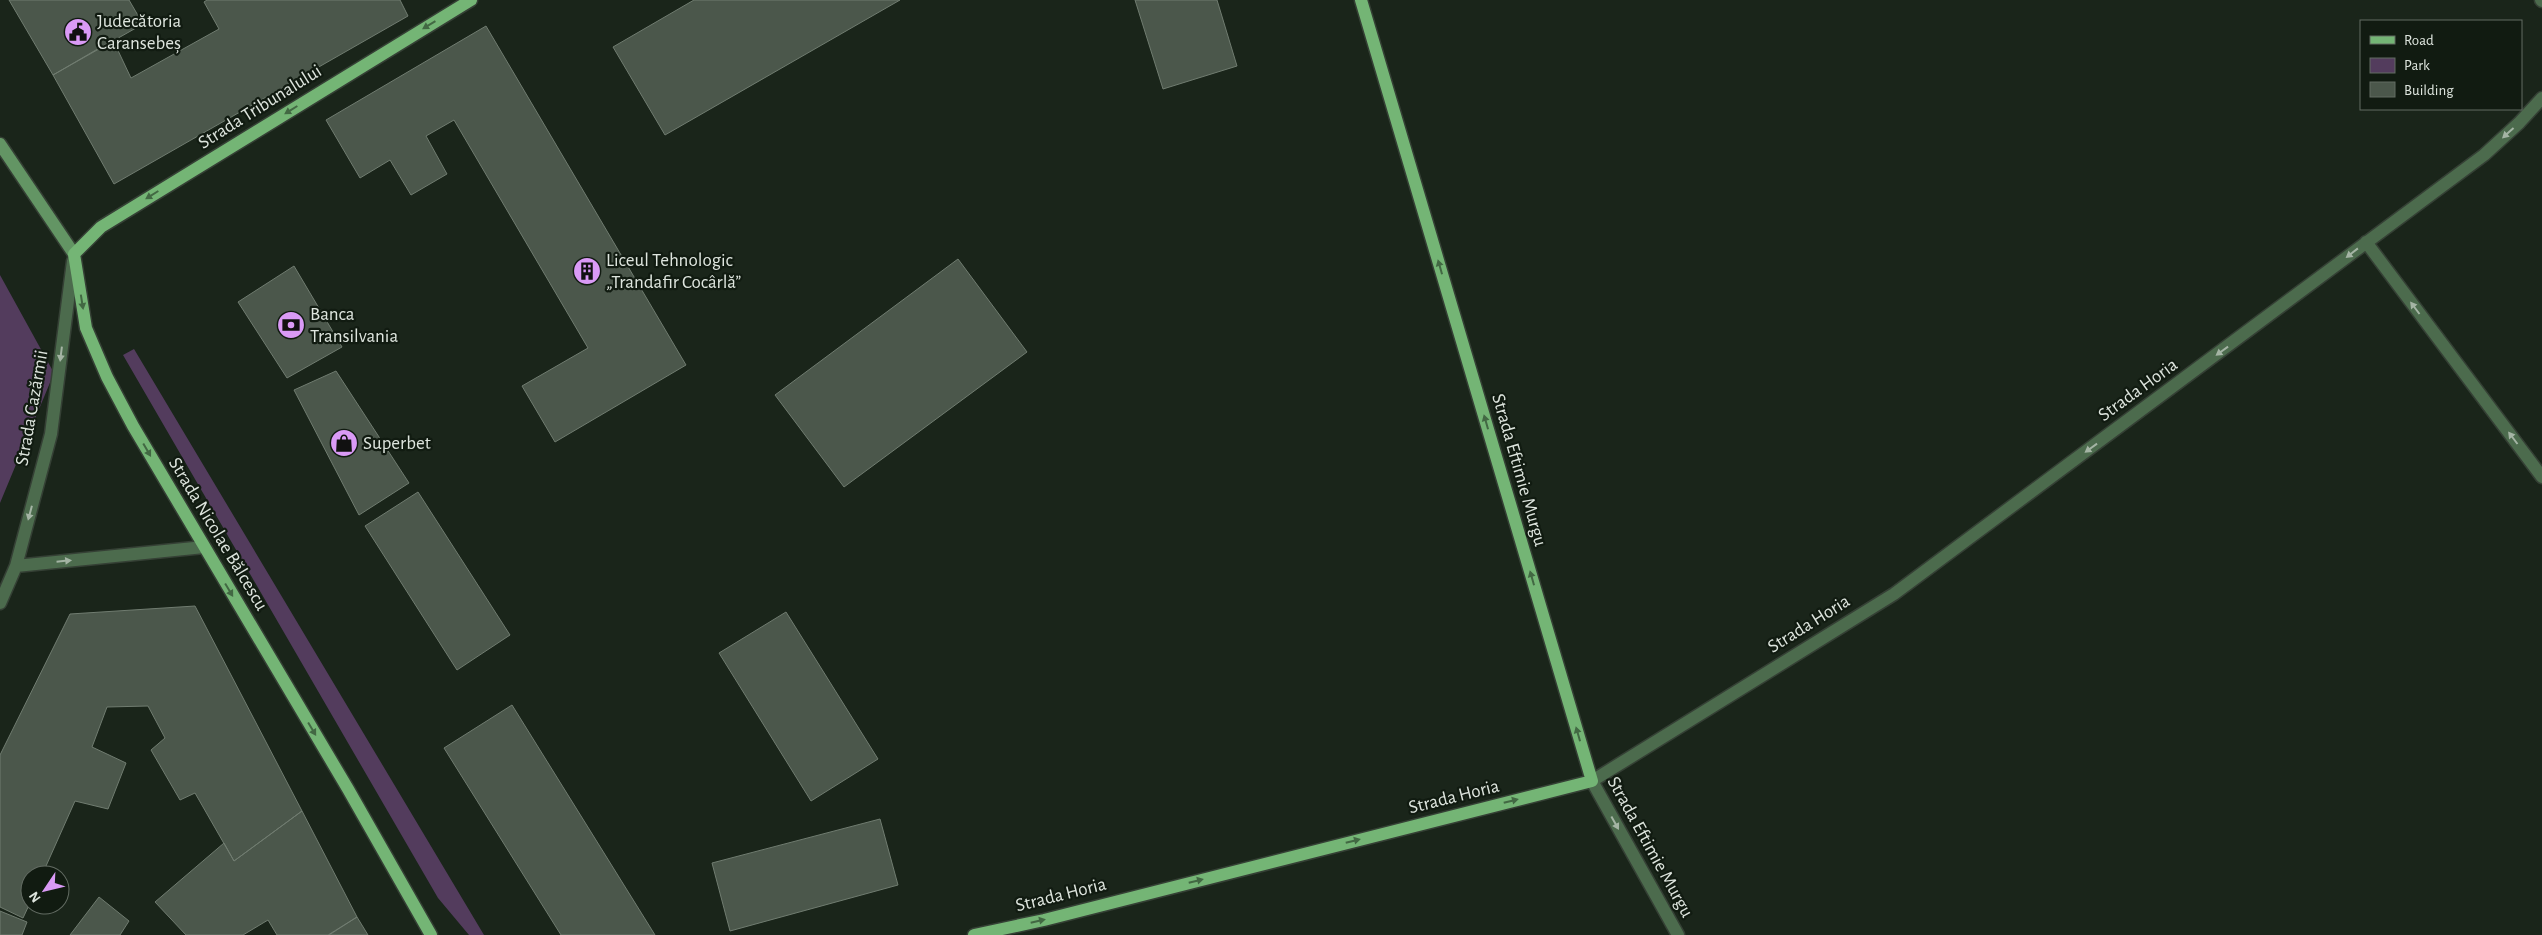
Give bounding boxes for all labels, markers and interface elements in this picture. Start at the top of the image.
place label: Judecătoria Caransebeș [97,12,182,54]
public building icon: Judecătoria Caransebeș [63,17,93,47]
one-way arrow [423,20,436,29]
legend [2360,20,2522,110]
text: Road [2404,33,2434,48]
text: Park [2404,58,2430,73]
street label: Strada Tribunalului [195,61,325,153]
text: Building [2404,83,2454,98]
one-way arrow [284,105,297,114]
one-way arrow [2503,127,2515,139]
one-way arrow [146,191,159,200]
one-way arrow [2345,248,2358,259]
place label: Liceul Tehnologic „Trandafir Cocârlă” [606,251,742,292]
building icon: Liceul Tehnologic „Trandafir Cocârlă” [572,256,602,286]
one-way arrow [1435,259,1443,274]
one-way arrow [78,294,86,310]
one-way arrow [2410,301,2420,315]
place label: Banca Transilvania [310,305,398,346]
bank icon: Banca Transilvania [276,310,306,340]
one-way arrow [2216,346,2229,357]
one-way arrow [57,347,65,363]
street label: Strada Cazărmii [12,349,52,467]
street label: Strada Horia [2095,355,2181,425]
street label: Strada Eftimie Murgu [1488,392,1550,549]
one-way arrow [1481,415,1489,430]
shop icon: Superbet [329,428,359,458]
one-way arrow [2507,432,2518,445]
place label: Superbet [363,434,431,453]
one-way arrow [142,443,151,456]
one-way arrow [2084,443,2098,453]
street label: Strada Nicolae Bălcescu [165,454,271,614]
one-way arrow [26,506,34,521]
one-way arrow [57,557,73,565]
one-way arrow [1527,571,1535,586]
one-way arrow [225,583,234,596]
street label: Strada Horia [1765,591,1854,657]
one-way arrow [308,723,317,736]
one-way arrow [1573,727,1581,742]
street label: Strada Eftimie Murgu [1603,773,1697,921]
street label: Strada Horia [1407,777,1502,817]
one-way arrow [1504,797,1519,805]
one-way arrow [1611,817,1620,830]
one-way arrow [1346,837,1361,845]
north arrow [20,865,70,915]
street label: Strada Horia [1014,875,1109,915]
one-way arrow [1188,877,1203,885]
text: N [27,889,44,905]
one-way arrow [1031,917,1046,925]

